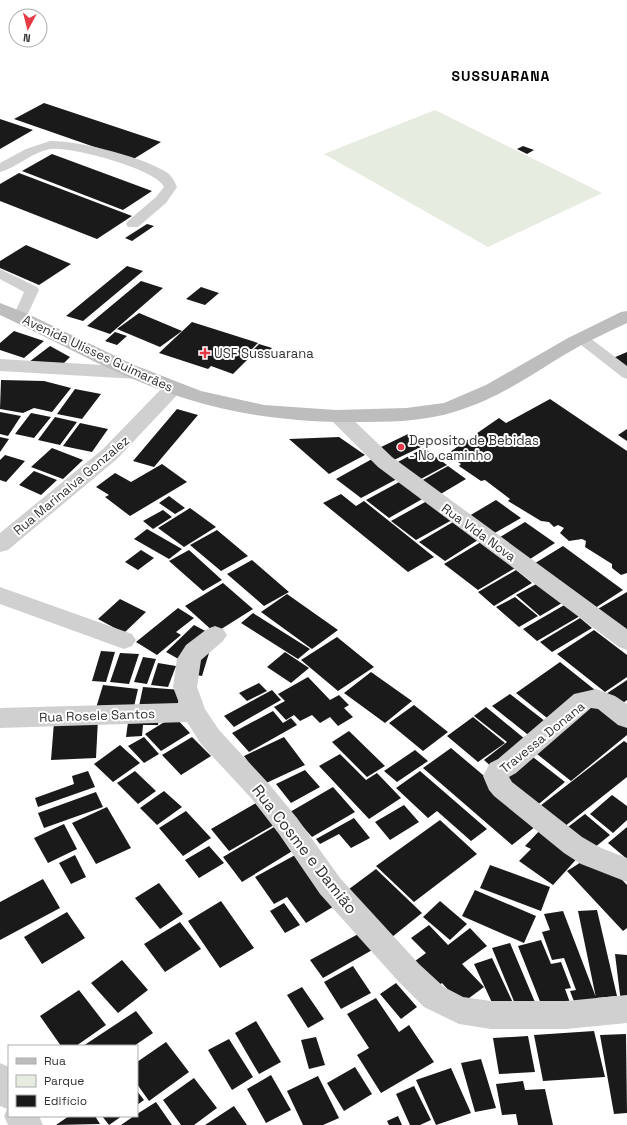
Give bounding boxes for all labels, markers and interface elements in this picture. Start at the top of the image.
north arrow [8,8,48,48]
text: N [22,31,31,45]
district label: SUSSUARANA [452,67,550,85]
street label: Avenida Ulisses Guimarães [20,311,176,396]
place label: USF Sussuarana [214,345,314,362]
marker: USF Sussuarana [199,347,211,359]
street label: Rua Marinalva Gonzalez [10,432,133,539]
place label: Deposito de Bebidas - No caminho [409,432,539,464]
marker: Deposito de Bebidas - No caminho [396,442,406,452]
street label: Rua Vida Nova [438,500,520,565]
street label: Travessa Donana [496,697,589,777]
street label: Rua Rosele Santos [39,705,155,726]
street label: Rua Cosme e Damião [247,780,362,918]
legend [8,1045,138,1117]
text: Rua [44,1053,66,1069]
text: Parque [44,1073,84,1089]
text: Edifício [44,1093,87,1109]

